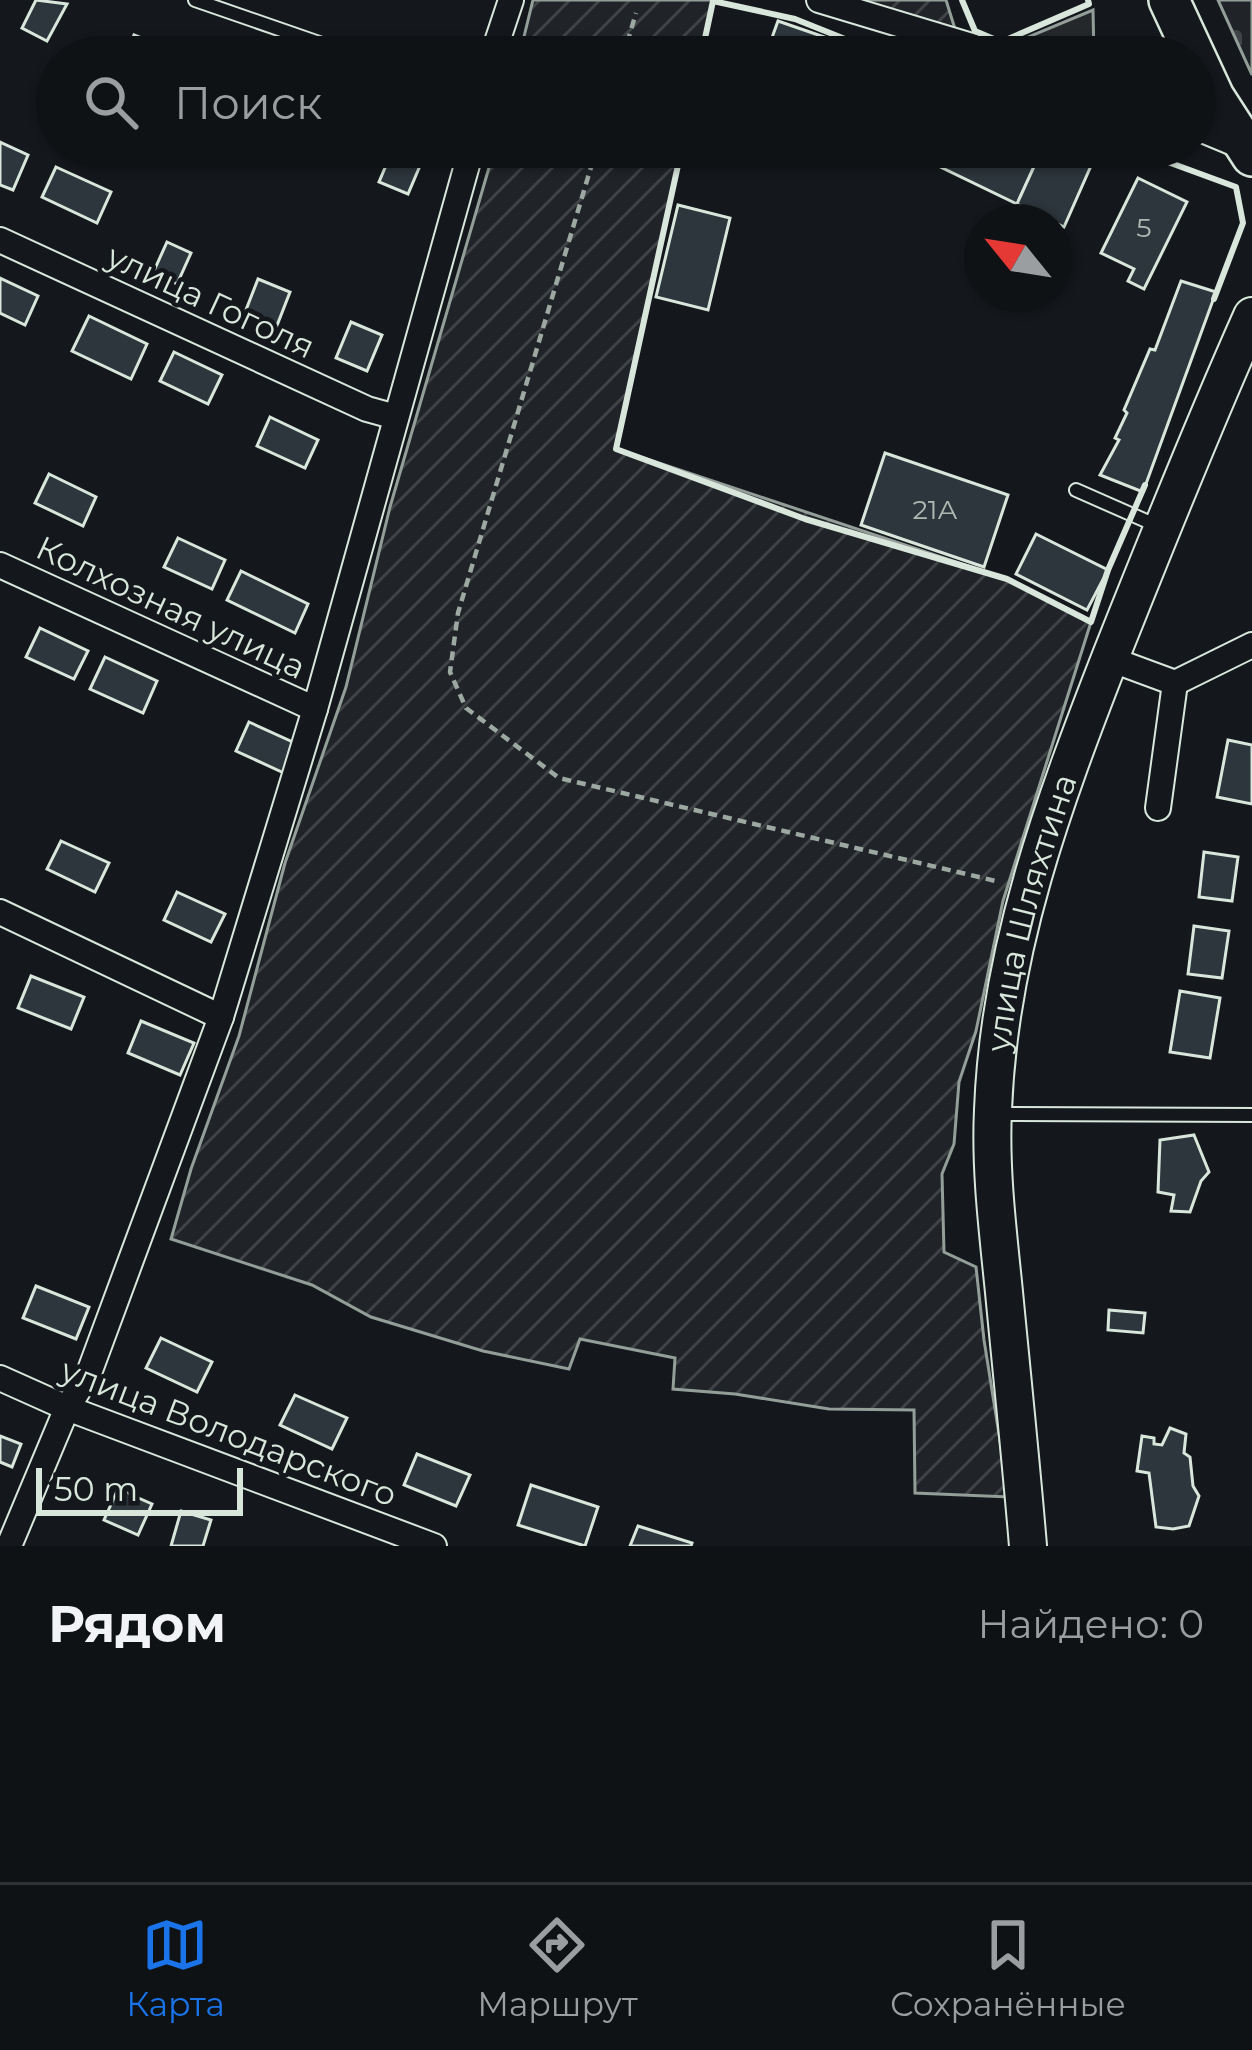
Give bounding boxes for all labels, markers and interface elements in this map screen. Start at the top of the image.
search box [36,36,1216,168]
icon: search [78,69,144,135]
text: Поиск [174,75,322,130]
north arrow [964,204,1072,312]
house number: 5 [1136,211,1152,244]
street label: улица Гоголя [100,235,321,367]
house number: 21А [912,493,958,526]
street label: Колхозная улица [30,527,312,687]
street label: улица Шляхтина [977,768,1085,1055]
street label: улица Володарского [55,1349,403,1515]
scale bar [36,1462,243,1515]
text: 50 m [54,1469,138,1509]
text: Рядом [48,1593,226,1655]
text: Найдено: 0 [977,1600,1204,1648]
tab: Карта [126,1912,225,2024]
tab: Маршрут [477,1912,638,2024]
tab: Сохранённые [890,1912,1126,2024]

